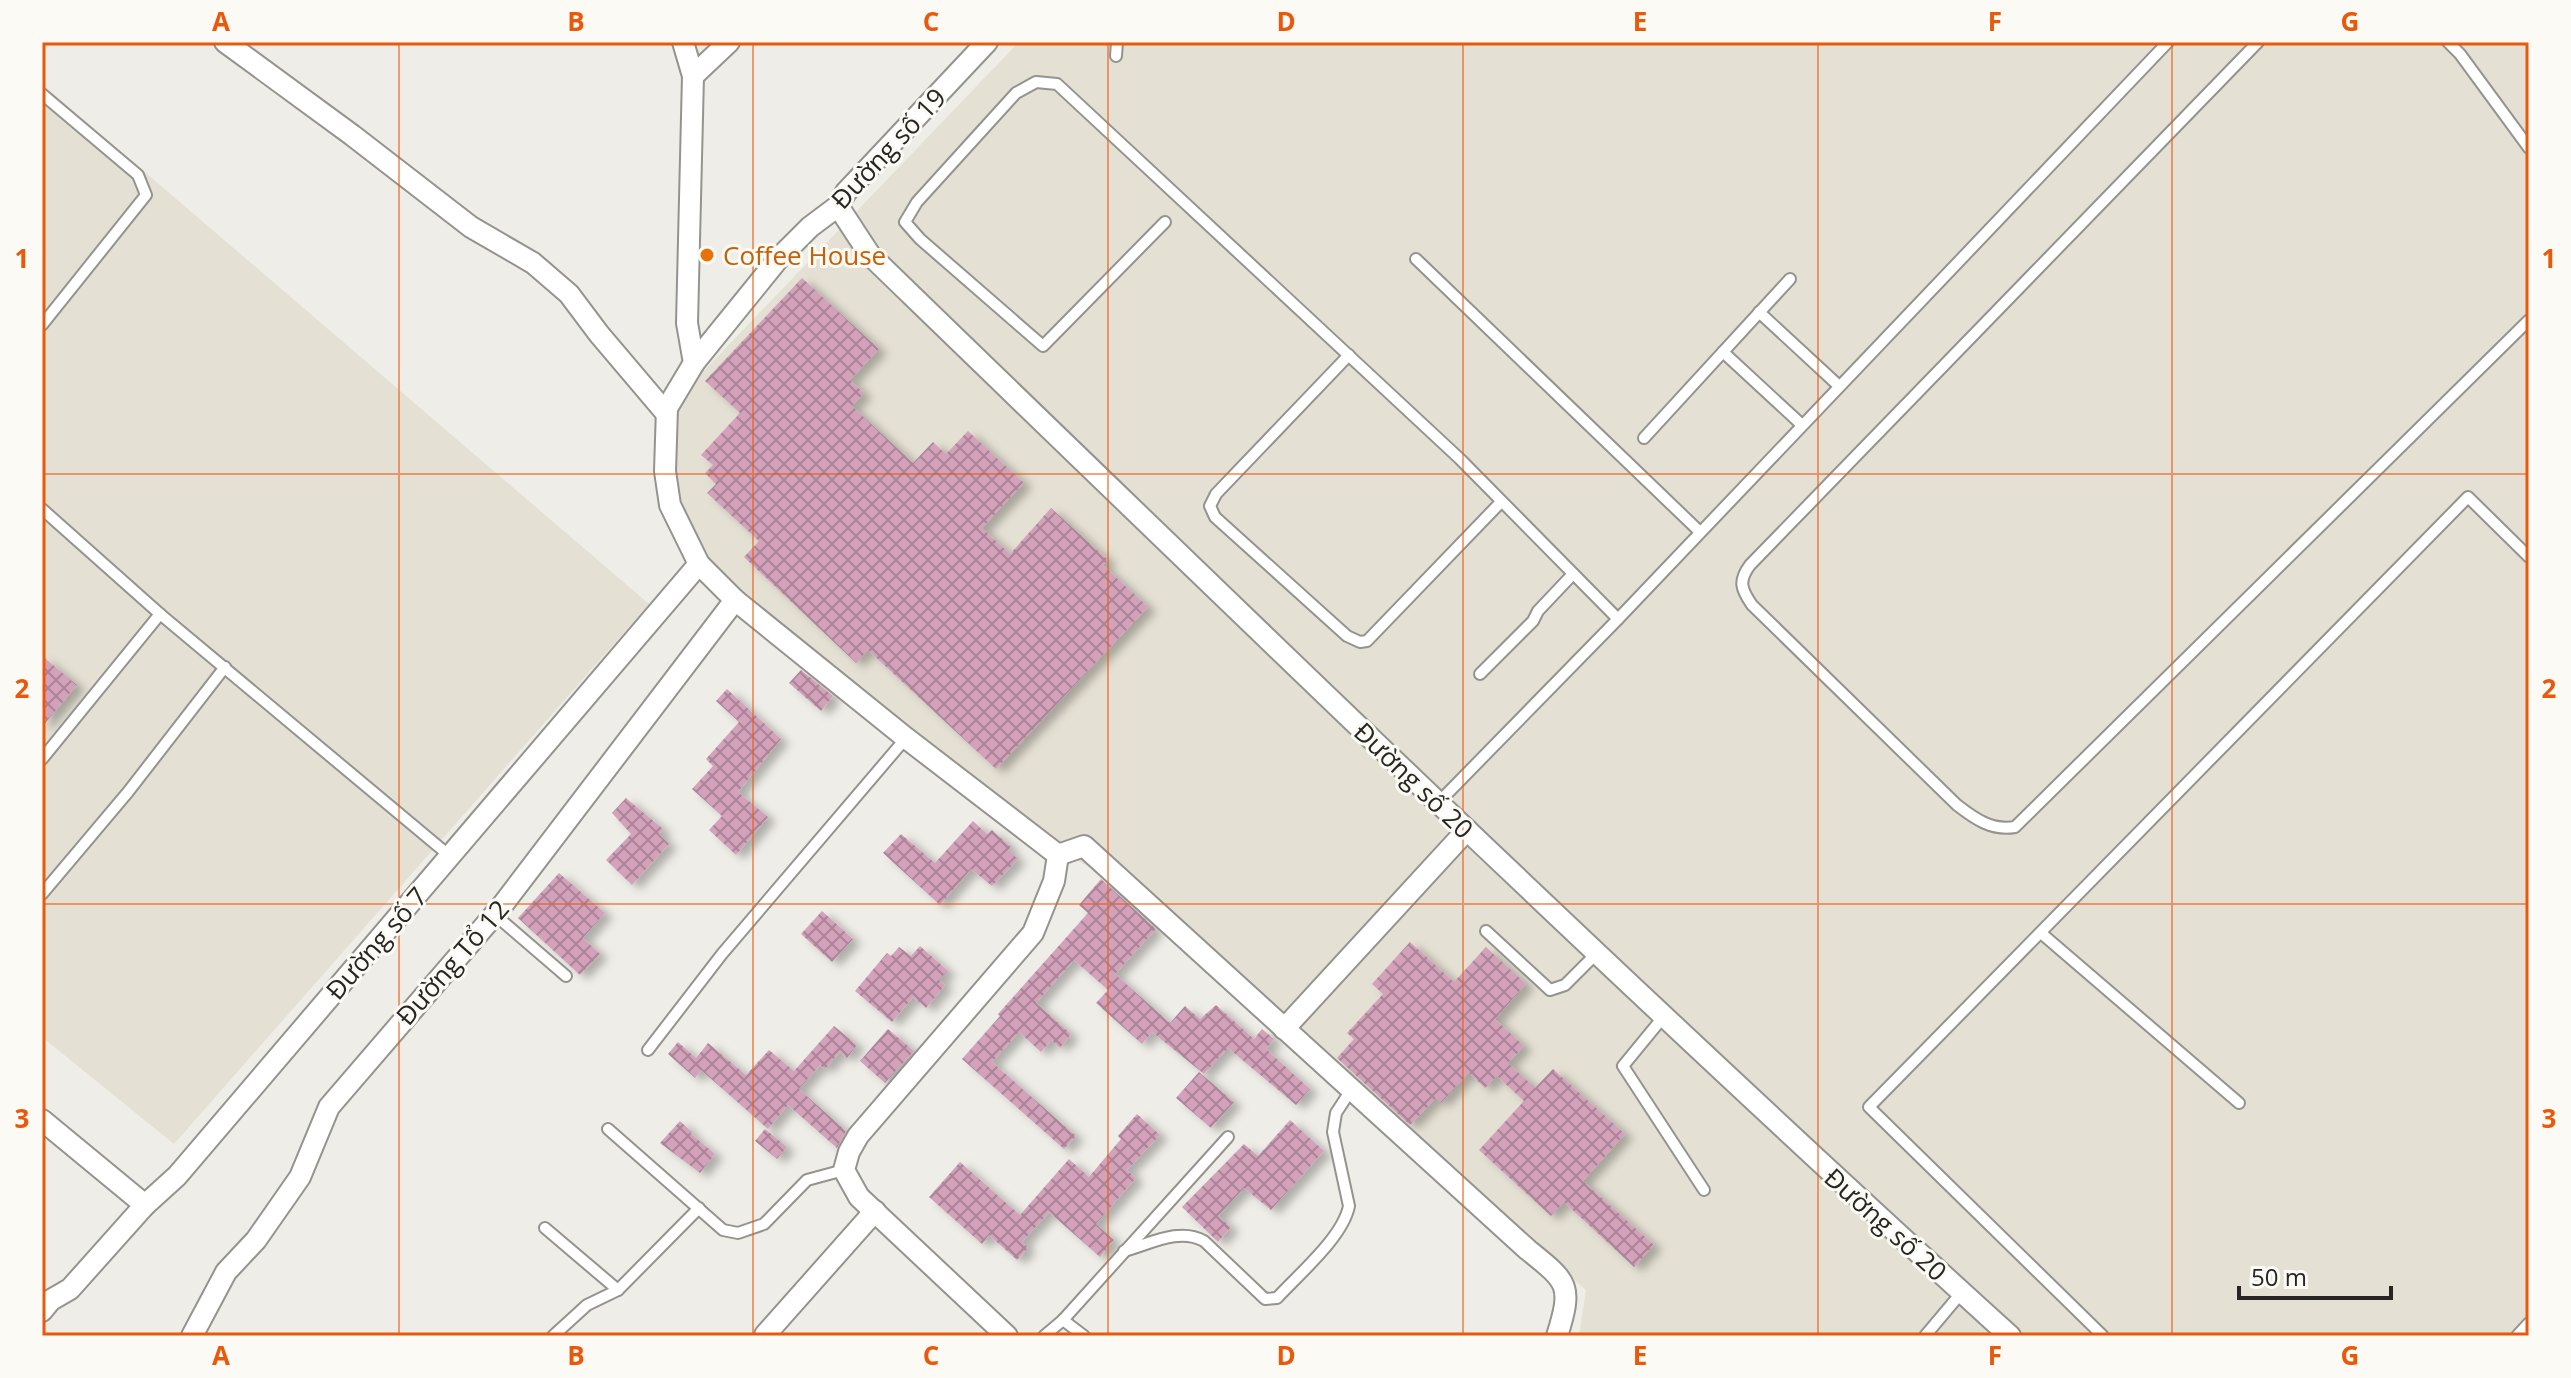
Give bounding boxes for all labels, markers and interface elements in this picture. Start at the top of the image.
text: A [212,3,230,39]
text: B [567,3,585,39]
text: C [923,3,939,39]
text: D [1276,3,1296,39]
text: E [1633,3,1647,39]
text: F [1988,3,2002,39]
text: G [2341,3,2359,39]
street label: Đường số 19 [823,80,953,216]
place label: Coffee House [723,237,886,273]
text: 1 [15,240,29,276]
text: 1 [2542,240,2556,276]
marker: Coffee House [698,246,716,264]
text: 2 [15,670,30,706]
text: 2 [2542,670,2557,706]
street label: Đường số 20 [1346,714,1482,846]
street label: Đường số 7 [317,879,435,1007]
street label: Đường Tổ 12 [387,892,517,1032]
text: 3 [15,1100,29,1136]
text: 3 [2542,1100,2556,1136]
street label: Đường số 20 [1817,1159,1955,1289]
scale bar [2239,1250,2391,1300]
text: 50 m [2251,1260,2307,1293]
text: A [212,1337,230,1373]
text: B [567,1337,585,1373]
text: C [923,1337,939,1373]
text: D [1276,1337,1296,1373]
text: E [1633,1337,1647,1373]
text: F [1988,1337,2002,1373]
text: G [2341,1337,2359,1373]

